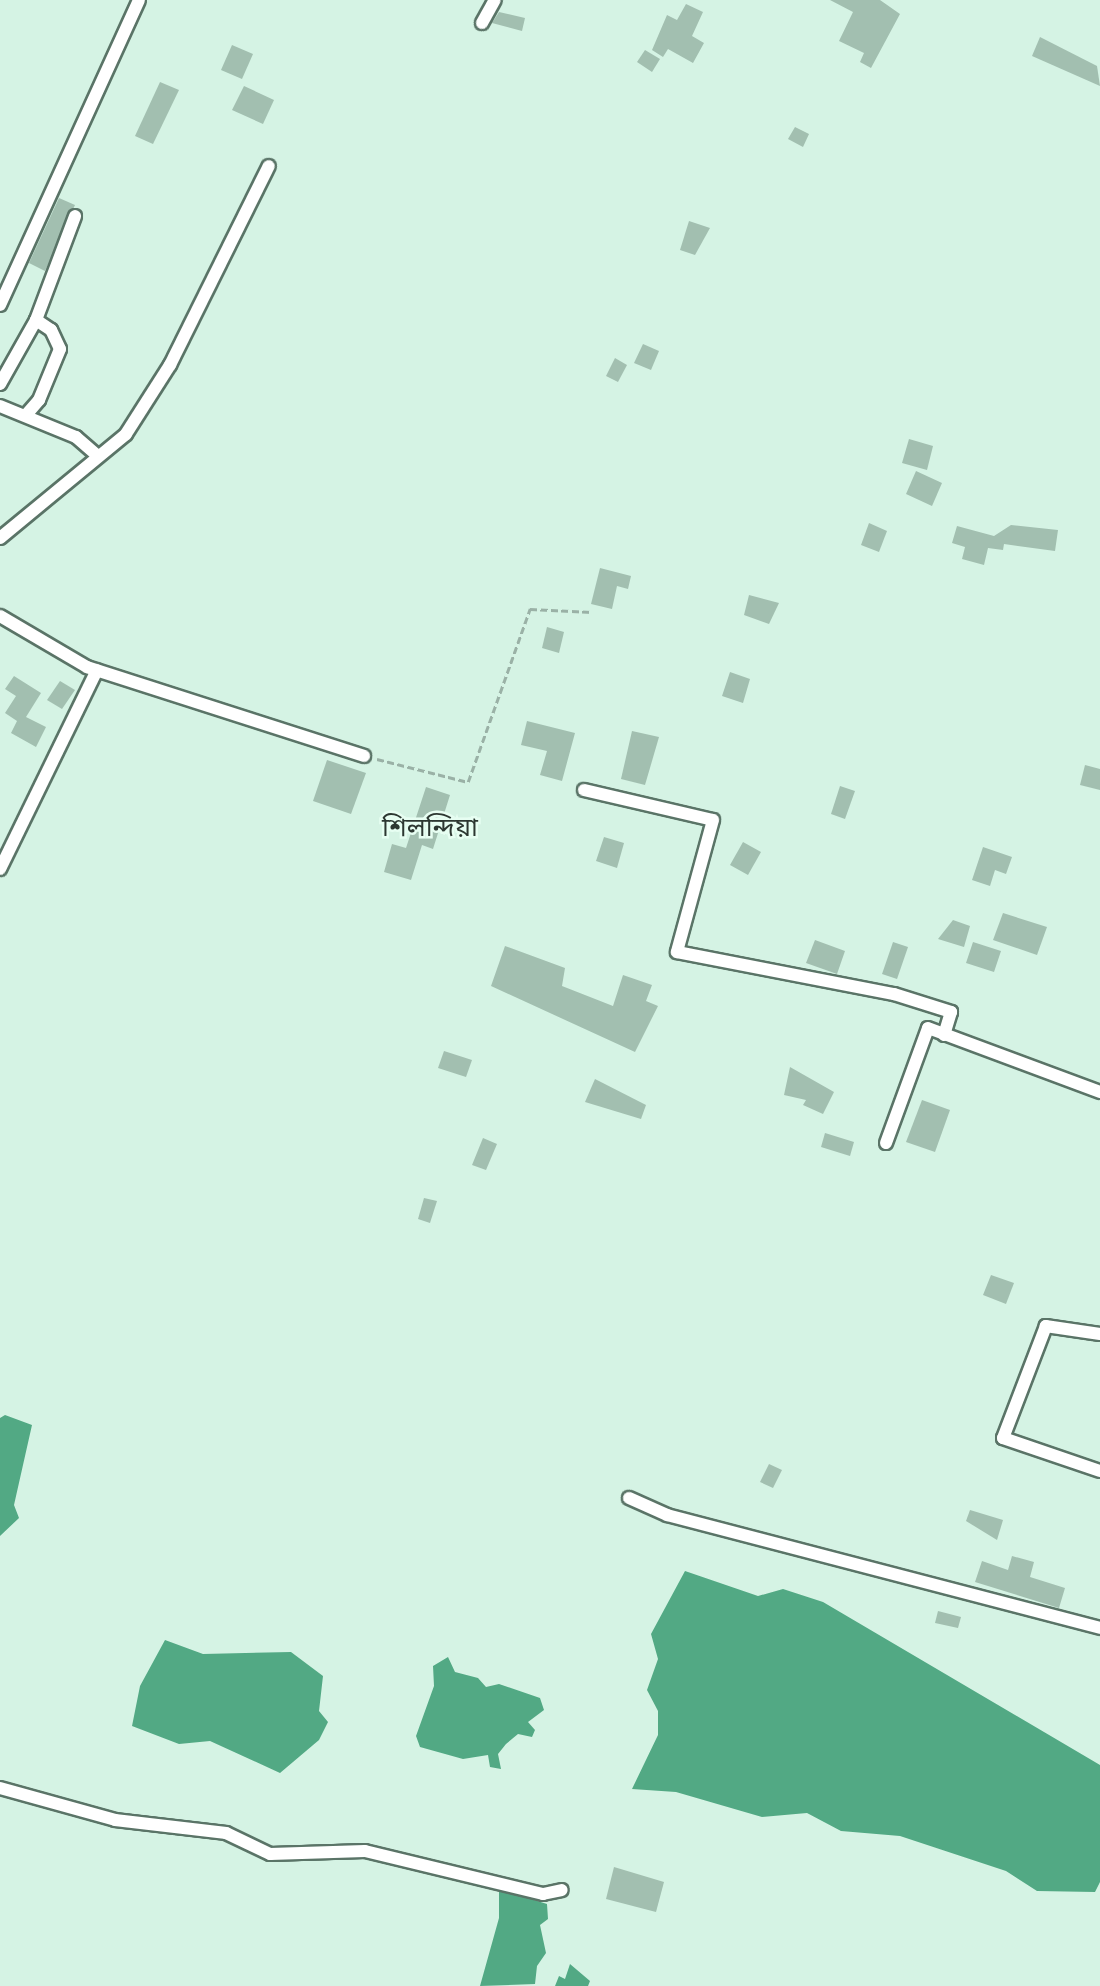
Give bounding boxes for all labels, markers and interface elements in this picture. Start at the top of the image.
district label: শিলন্দিয়া [382,812,478,844]

